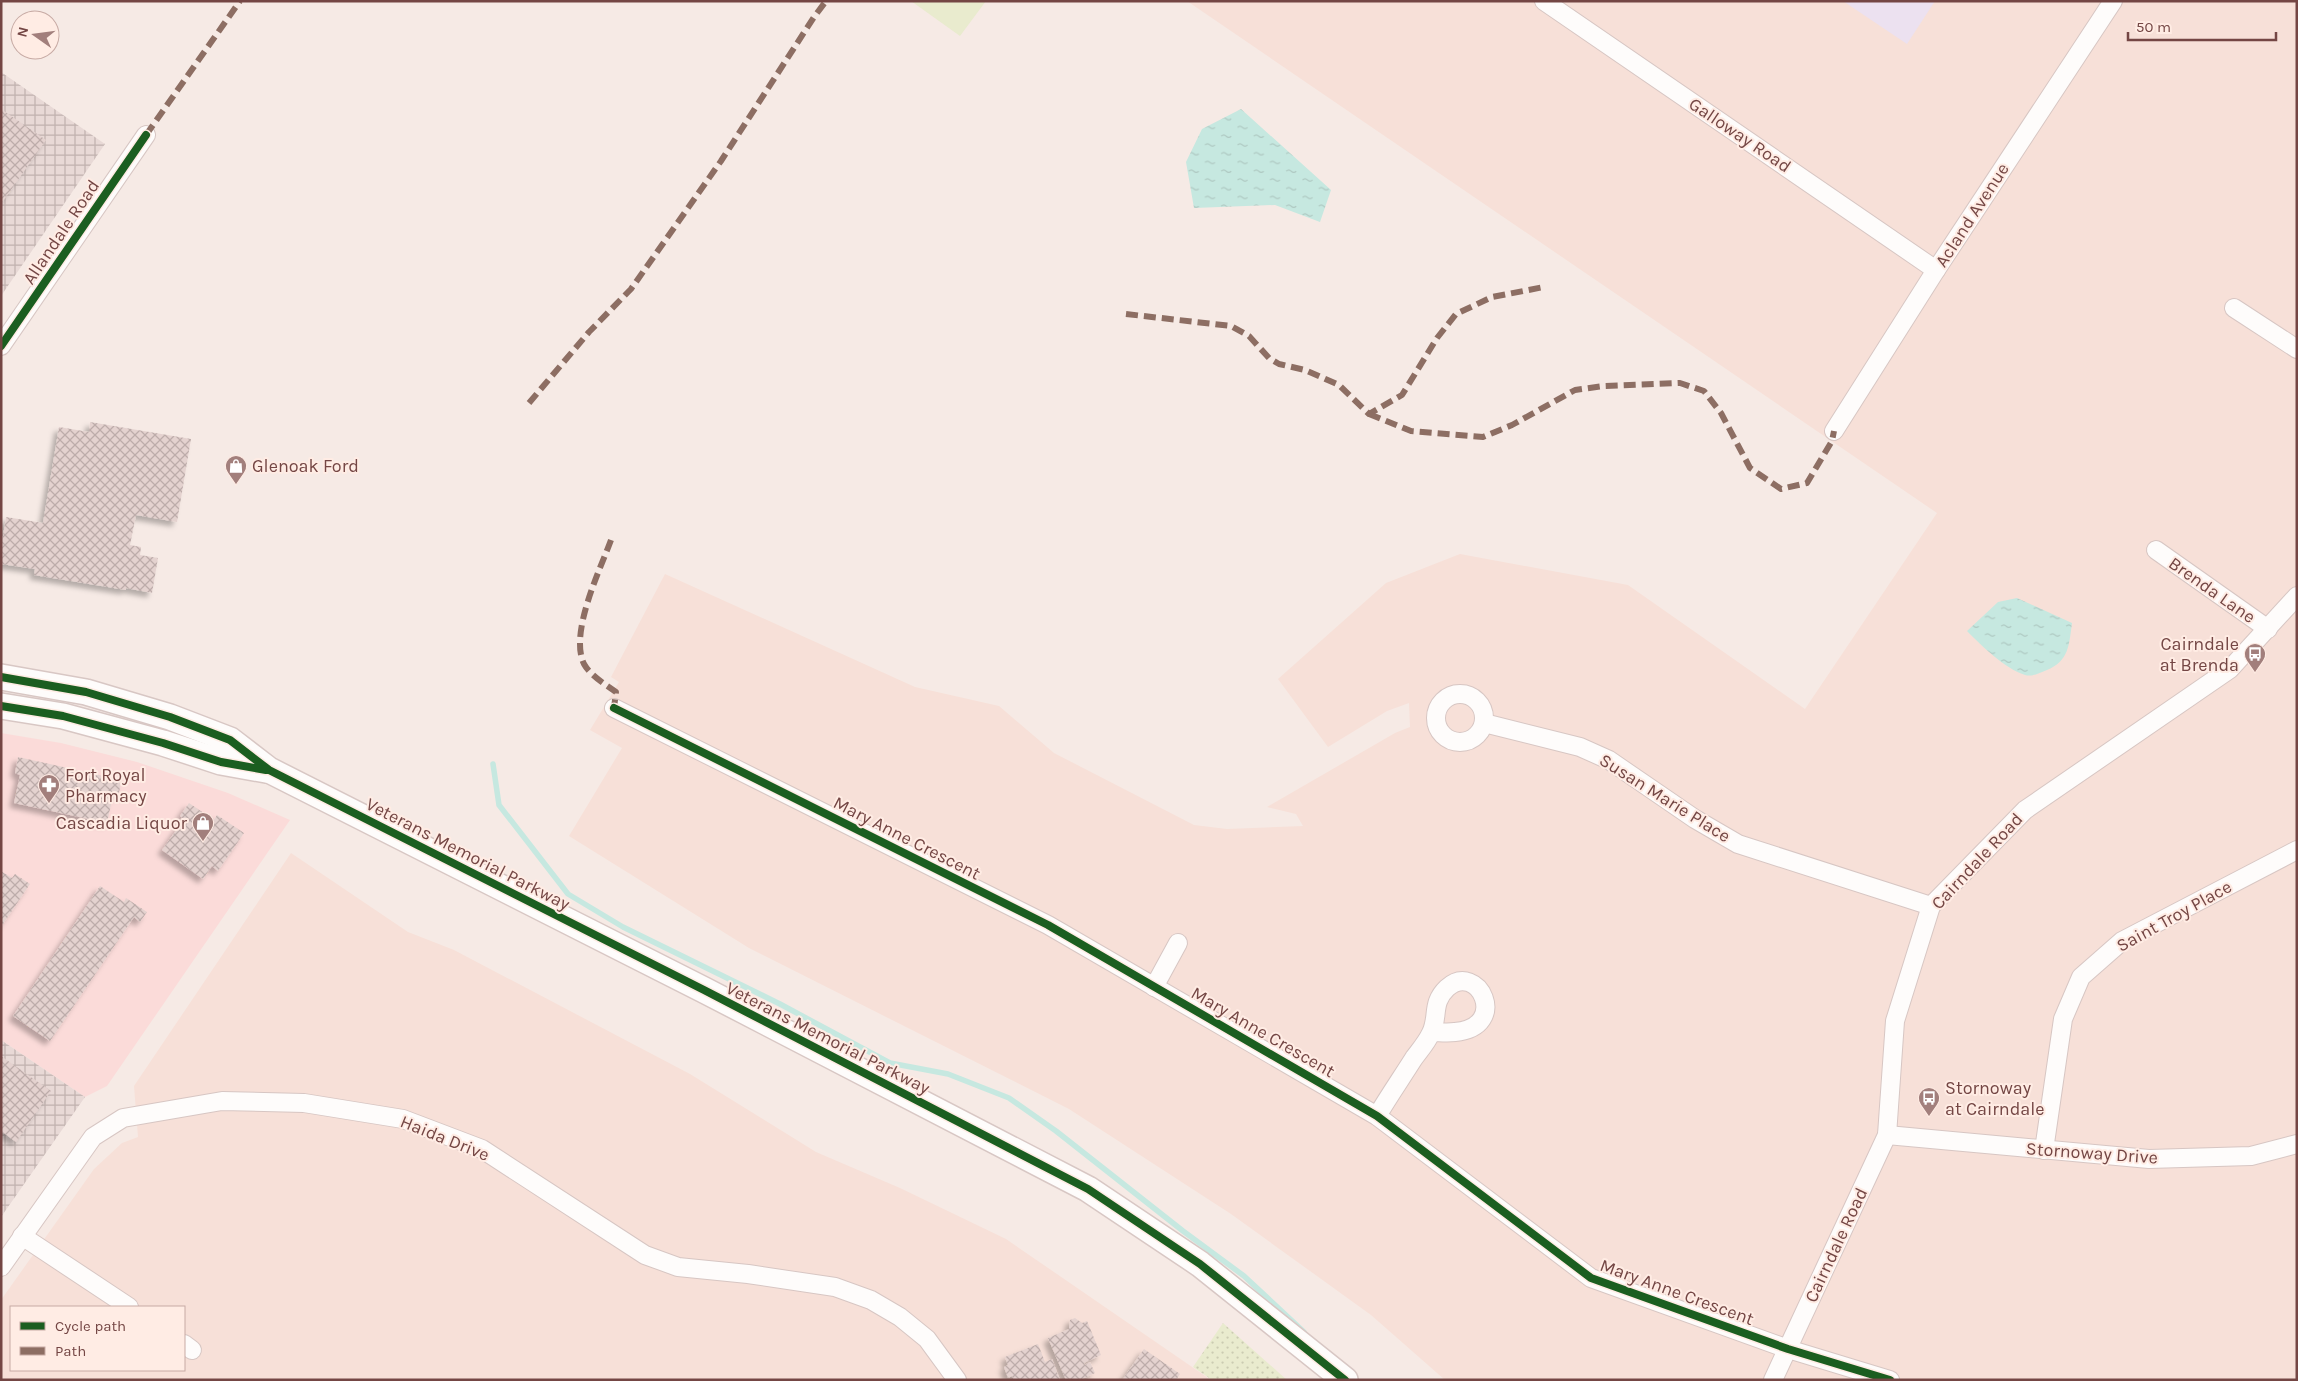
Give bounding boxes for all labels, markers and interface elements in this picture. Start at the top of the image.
north arrow [10,10,60,60]
scale bar [2128,10,2276,42]
text: 50 m [2136,18,2171,36]
text: N [13,25,32,39]
street label: Galloway Road [1685,93,1795,177]
street label: Acland Avenue [1930,159,2014,271]
street label: Allandale Road [18,175,104,289]
shop icon: Glenoak Ford [224,454,248,485]
place label: Glenoak Ford [252,455,359,477]
street label: Brenda Lane [2164,552,2260,628]
place label: Cairndale at Brenda [2160,633,2239,676]
bus stop icon: Cairndale at Brenda [2243,642,2267,673]
street label: Susan Marie Place [1595,749,1735,847]
place label: Fort Royal Pharmacy [65,764,147,807]
pharmacy icon: Fort Royal Pharmacy [37,773,61,804]
street label: Mary Anne Crescent [830,791,985,885]
street label: Veterans Memorial Parkway [362,793,574,915]
street label: Cairndale Road [1927,808,2027,914]
shop icon: Cascadia Liquor [191,811,215,842]
place label: Cascadia Liquor [56,812,187,834]
street label: Saint Troy Place [2113,875,2235,957]
street label: Veterans Memorial Parkway [722,977,934,1099]
street label: Mary Anne Crescent [1187,982,1339,1082]
place label: Stornoway at Cairndale [1945,1077,2045,1120]
bus stop icon: Stornoway at Cairndale [1917,1086,1941,1117]
street label: Haida Drive [397,1110,493,1166]
street label: Stornoway Drive [2025,1137,2159,1169]
street label: Cairndale Road [1800,1184,1872,1306]
street label: Mary Anne Crescent [1597,1254,1757,1330]
legend [10,1306,185,1371]
text: Cycle path [55,1317,126,1335]
text: Path [55,1342,86,1360]

